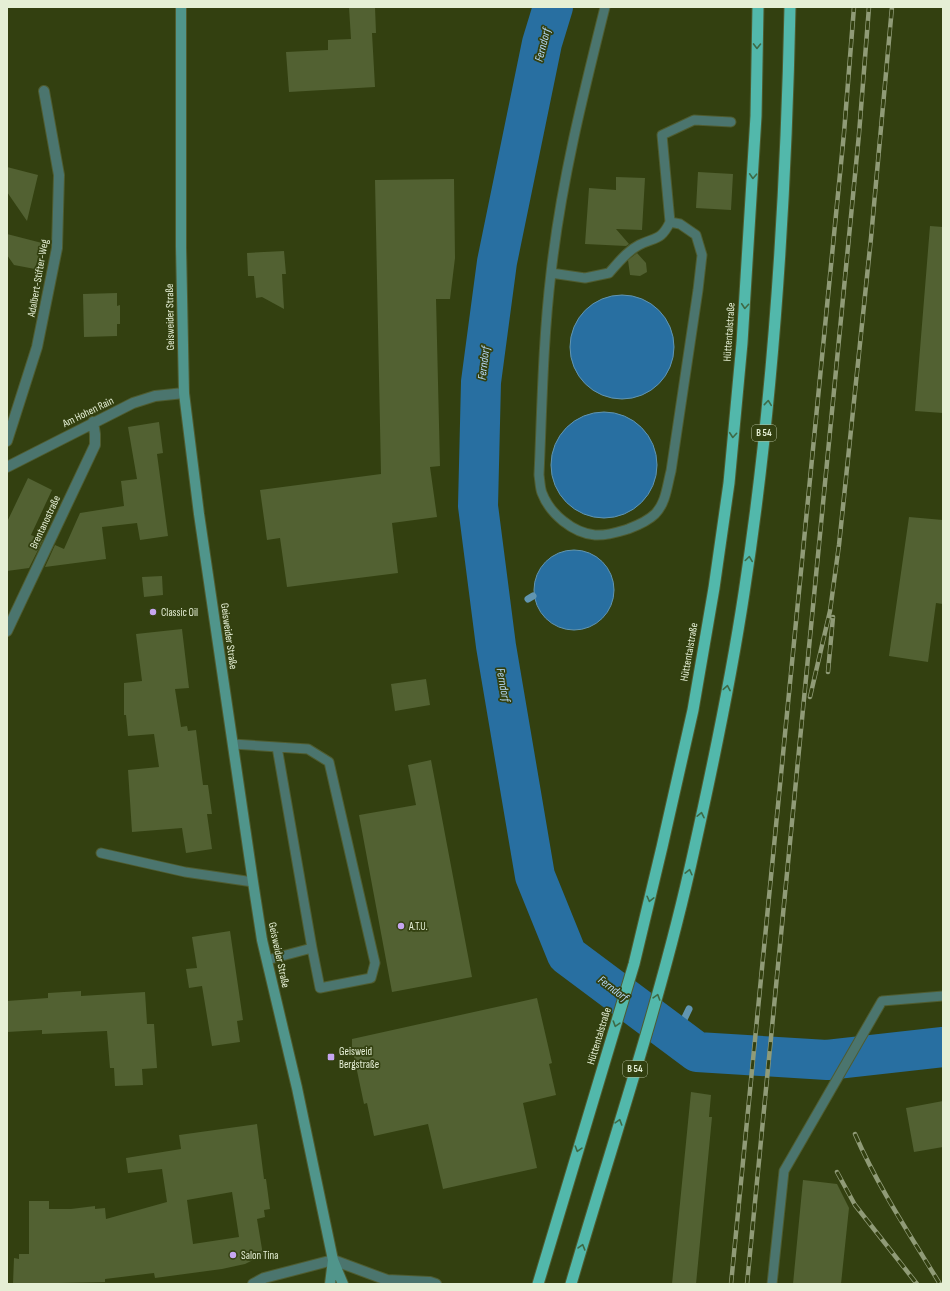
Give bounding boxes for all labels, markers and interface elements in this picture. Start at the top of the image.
water label: Ferndorf [532,25,555,63]
one-way arrow [753,43,761,49]
one-way arrow [748,173,757,179]
street label: Adalbert-Stifter-Weg [25,238,51,319]
street label: Geisweider Straße [163,284,177,350]
street label: Hüttentalstraße [720,302,738,362]
one-way arrow [740,303,749,309]
water label: Ferndorf [474,344,494,381]
street label: Am Hohen Rain [59,394,116,430]
one-way arrow [763,400,772,406]
road number: B 54 [752,425,776,441]
one-way arrow [729,432,738,438]
street label: Brentanostraße [27,493,63,551]
one-way arrow [744,556,753,563]
street label: Geisweider Straße [218,602,240,670]
place label: Classic Oil [161,606,198,619]
marker: Classic Oil [148,607,158,617]
street label: Hüttentalstraße [677,622,701,682]
water label: Ferndorf [493,667,514,705]
one-way arrow [722,685,731,691]
one-way arrow [697,812,705,818]
one-way arrow [684,868,692,875]
one-way arrow [646,896,654,902]
place label: A.T.U. [408,920,428,933]
street label: Geisweider Straße [266,921,292,989]
marker: A.T.U. [396,921,406,931]
water label: Ferndorf [595,973,632,1006]
one-way arrow [652,994,660,1001]
street label: Hüttentalstraße [584,1006,614,1066]
one-way arrow [612,1020,621,1027]
place label: Geisweid Bergstraße [339,1045,379,1071]
marker: Geisweid Bergstraße [326,1052,336,1062]
road number: B 54 [623,1061,647,1077]
one-way arrow [614,1119,623,1126]
one-way arrow [574,1145,583,1152]
one-way arrow [577,1243,586,1250]
place label: Salon Tina [241,1249,278,1262]
marker: Salon Tina [228,1250,238,1260]

